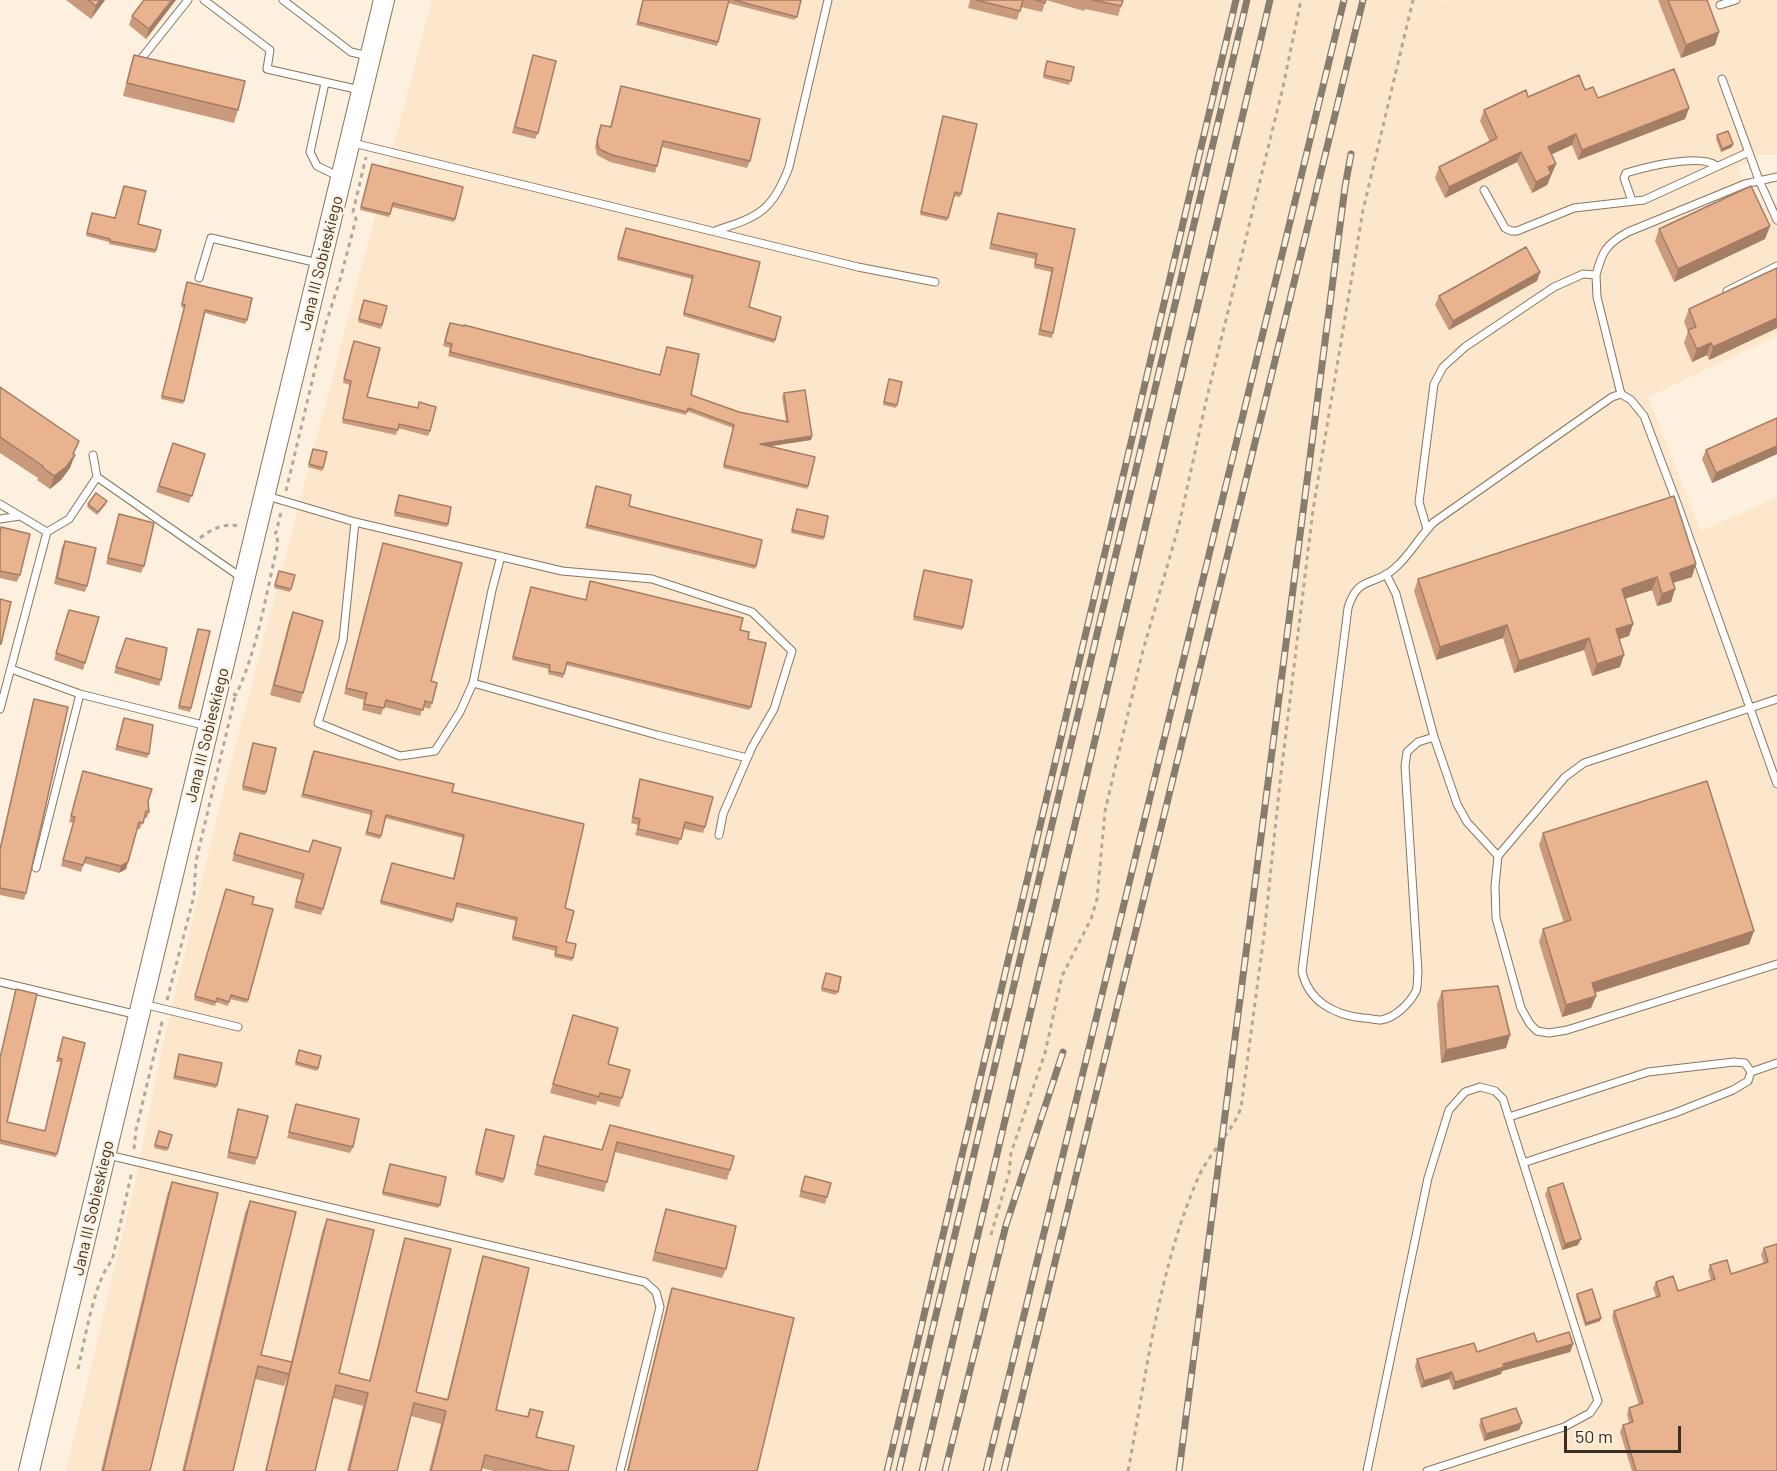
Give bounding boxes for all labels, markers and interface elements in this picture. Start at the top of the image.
street label: Jana III Sobieskiego [295,194,347,332]
street label: Jana III Sobieskiego [181,666,233,804]
street label: Jana III Sobieskiego [68,1139,118,1277]
scale bar [1567,1414,1684,1452]
text: 50 m [1575,1425,1613,1447]

